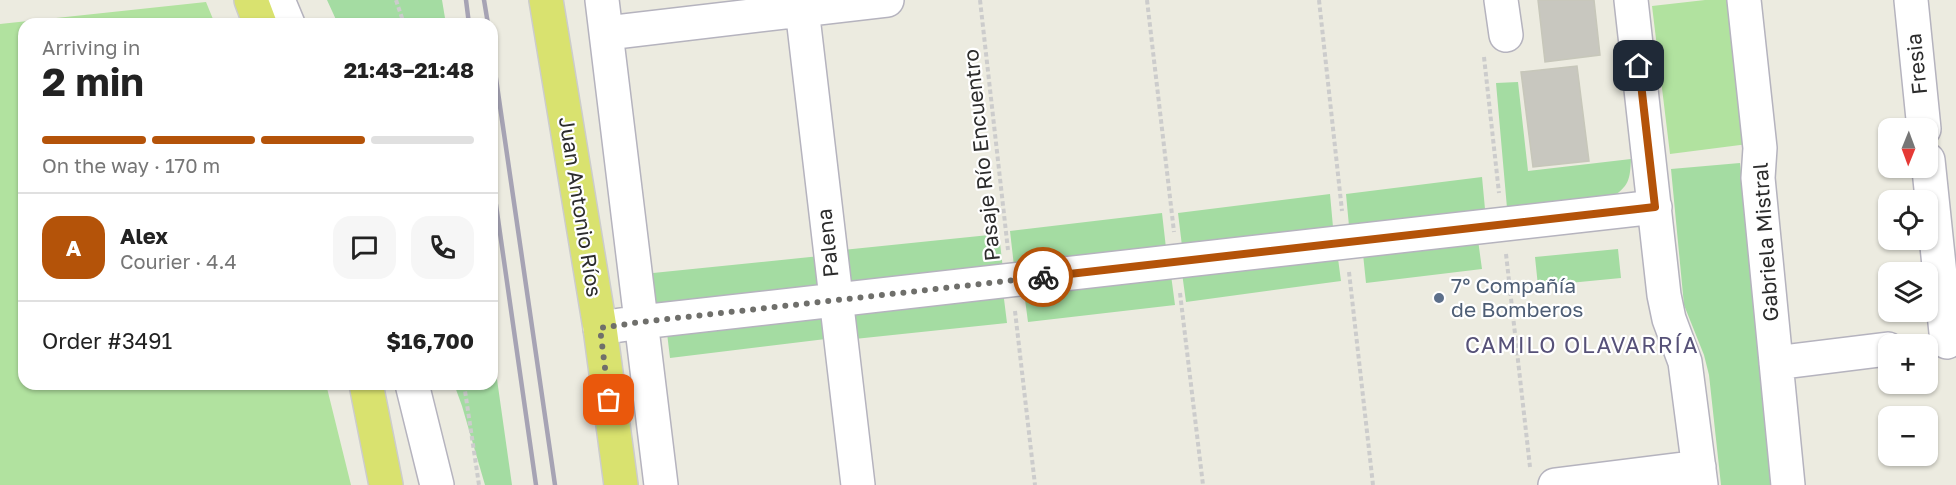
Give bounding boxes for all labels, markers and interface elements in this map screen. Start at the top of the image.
street label: Fresia [1900,32,1932,96]
text: Arriving in [42,35,140,59]
pin [1613,40,1664,91]
street label: Pasaje Río Encuentro [957,48,1005,262]
icon: home [1622,49,1655,82]
text: 21:43–21:48 [344,56,474,83]
text: 2 min [42,58,144,105]
street label: Juan Antonio Ríos [554,115,608,299]
north arrow [1878,118,1938,178]
map controls [1878,118,1938,466]
text: On the way · 170 m [42,153,220,177]
street label: Gabriela Mistral [1746,162,1784,322]
button: locate [1878,190,1938,250]
street label: Palena [810,207,844,279]
button: chat [333,216,396,279]
button: phone [411,216,474,279]
text: Alex [120,222,168,249]
text: A [66,234,81,261]
courier [1013,247,1073,307]
text: Courier · 4.4 [120,249,237,273]
icon: bike [1027,261,1060,294]
button: layers [1878,262,1938,322]
place label: 7° Compañía de Bomberos [1451,272,1583,322]
marker: 7° Compañía de Bomberos [1432,291,1446,305]
text: Order #3491 [42,327,172,354]
text: $16,700 [386,327,474,354]
district label: CAMILO OLAVARRÍA [1465,331,1699,358]
button: + [1878,334,1938,394]
pin [583,374,634,425]
icon: bag [592,383,625,416]
button: − [1878,406,1938,466]

